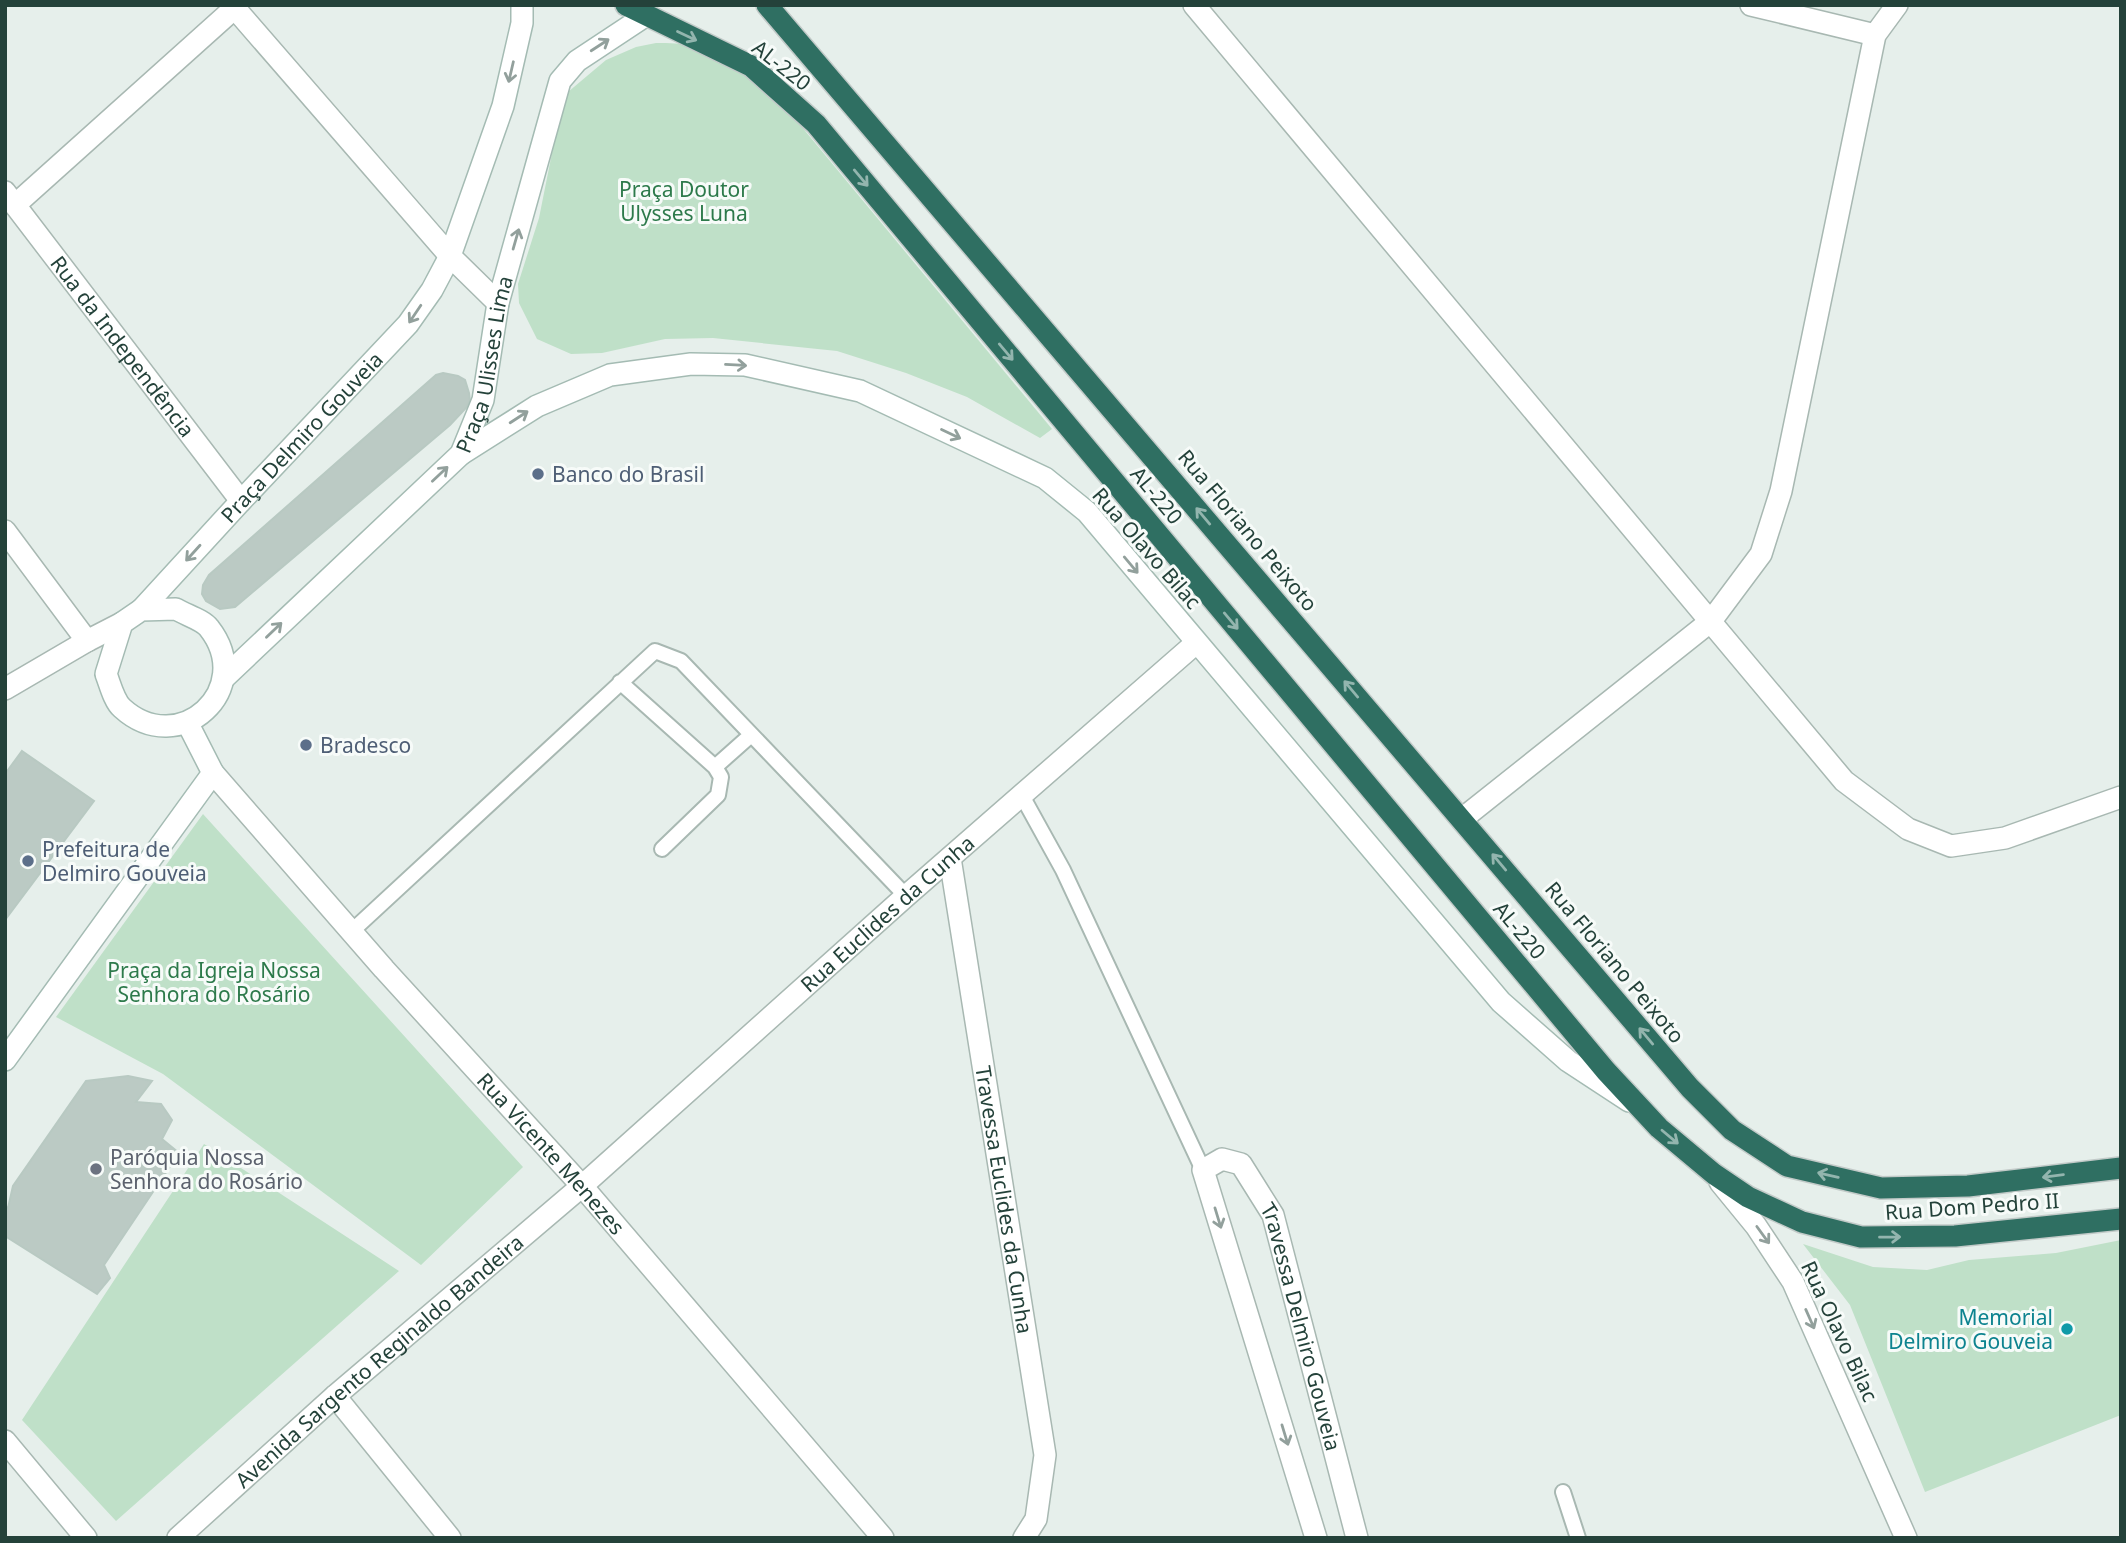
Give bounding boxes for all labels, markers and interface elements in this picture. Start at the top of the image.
one-way arrow [676,30,697,43]
street label: AL-220 [747,33,817,97]
one-way arrow [590,38,609,53]
one-way arrow [504,60,517,83]
one-way arrow [853,168,869,186]
park label: Praça Doutor Ulysses Luna [619,175,749,227]
one-way arrow [510,228,523,250]
street label: Rua da Independência [44,250,201,443]
street label: Praça Ulisses Lima [449,273,519,457]
one-way arrow [408,304,422,323]
one-way arrow [999,343,1014,361]
street label: Praça Delmiro Gouveia [214,346,389,528]
one-way arrow [724,359,747,372]
one-way arrow [508,410,528,424]
one-way arrow [940,428,961,441]
street label: Rua Floriano Peixoto [1172,443,1324,617]
place label: Banco do Brasil [552,460,704,488]
street label: AL-220 [1125,460,1189,530]
one-way arrow [431,466,449,482]
marker: Banco do Brasil [530,466,546,482]
street label: Rua Olavo Bilac [1087,481,1207,615]
one-way arrow [1195,507,1211,525]
one-way arrow [186,543,202,561]
one-way arrow [1124,556,1139,574]
one-way arrow [1223,612,1239,630]
one-way arrow [265,621,282,638]
one-way arrow [1343,680,1359,698]
place label: Bradesco [320,731,411,759]
marker: Bradesco [298,737,314,753]
street label: Rua Euclides da Cunha [794,829,980,998]
place label: Prefeitura de Delmiro Gouveia [42,835,207,887]
marker: Prefeitura de Delmiro Gouveia [20,853,36,869]
one-way arrow [1491,853,1507,871]
street label: Rua Floriano Peixoto [1539,875,1691,1049]
street label: AL-220 [1488,895,1552,965]
park label: Praça da Igreja Nossa Senhora do Rosário [107,956,321,1008]
one-way arrow [1638,1027,1654,1045]
street label: Travessa Euclides da Cunha [969,1064,1039,1336]
street label: Rua Vicente Menezes [471,1066,631,1240]
one-way arrow [1661,1129,1679,1145]
place label: Paróquia Nossa Senhora do Rosário [110,1143,303,1195]
marker: Paróquia Nossa Senhora do Rosário [88,1161,104,1177]
one-way arrow [1817,1168,1839,1181]
one-way arrow [2042,1169,2065,1182]
street label: Rua Dom Pedro II [1884,1186,2060,1226]
street label: Travessa Delmiro Gouveia [1254,1197,1348,1454]
one-way arrow [1213,1207,1226,1229]
one-way arrow [1755,1225,1770,1244]
street label: Avenida Sargento Reginaldo Bandeira [229,1228,529,1494]
one-way arrow [1879,1230,1902,1244]
street label: Rua Olavo Bilac [1795,1256,1885,1406]
place label: Memorial Delmiro Gouveia [1888,1303,2053,1355]
one-way arrow [1804,1308,1817,1330]
marker: Memorial Delmiro Gouveia [2059,1321,2075,1337]
one-way arrow [1279,1424,1292,1446]

